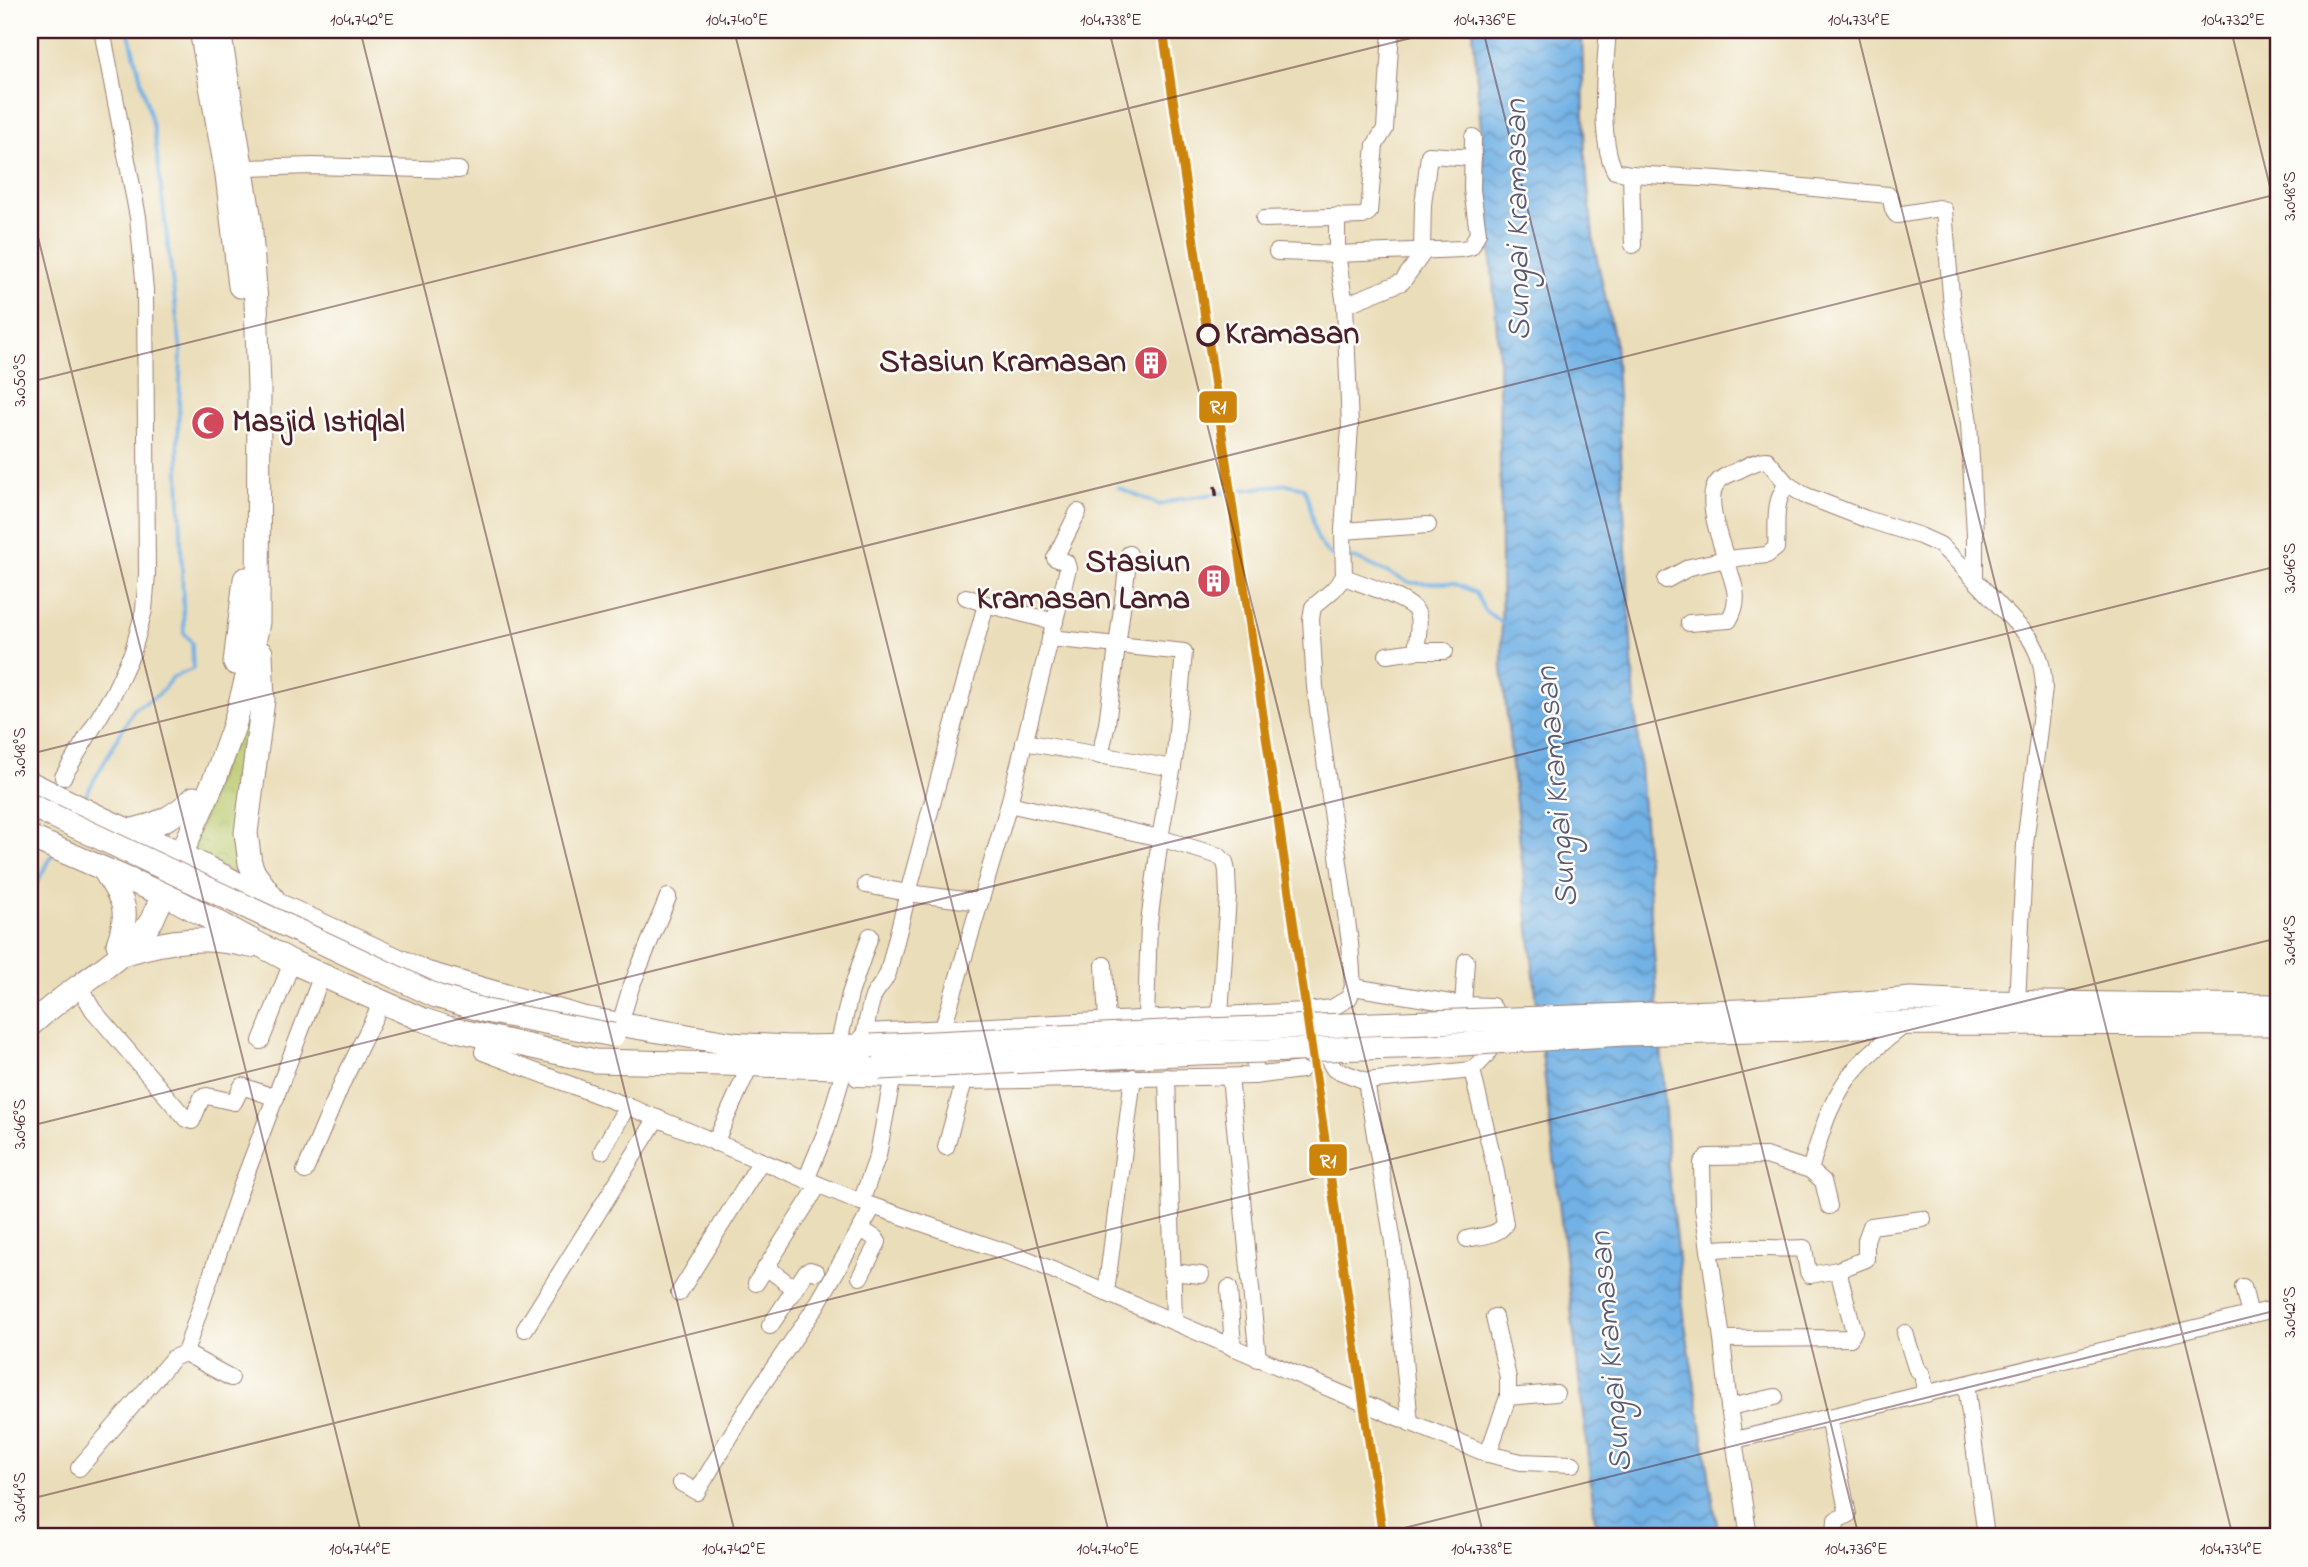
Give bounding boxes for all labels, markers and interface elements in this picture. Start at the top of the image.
text: 104.742°E [330,8,394,34]
text: 104.740°E [706,8,769,34]
text: 104.738°E [1080,8,1142,34]
text: 104.736°E [1453,8,1517,34]
text: 104.734°E [1828,8,1890,34]
text: 104.732°E [2201,8,2265,34]
water label: Sungai Kramasan [1493,97,1546,341]
text: 3.048°S [2278,171,2304,221]
place label: Kramasan [1225,312,1359,359]
marker: Kramasan [1197,324,1219,346]
place label: Stasiun Kramasan [879,340,1126,387]
building icon: Stasiun Kramasan [1132,344,1170,382]
text: 3.050°S [8,353,34,407]
line badge: R1 [1198,390,1238,424]
text: R1 [1210,395,1226,422]
place label: Masjid Istiqlal [232,400,405,447]
mosque icon: Masjid Istiqlal [189,404,227,442]
place label: Stasiun Kramasan Lama [977,540,1190,624]
text: 3.046°S [2278,543,2304,593]
building icon: Stasiun Kramasan Lama [1195,562,1233,600]
water label: Sungai Kramasan [1523,663,1593,909]
text: 3.048°S [8,727,34,777]
text: 3.044°S [2278,915,2304,965]
text: 3.046°S [8,1099,34,1149]
line badge: R1 [1308,1143,1348,1177]
text: R1 [1320,1149,1336,1176]
water label: Sungai Kramasan [1577,1228,1647,1474]
text: 3.042°S [2278,1286,2304,1338]
text: 3.044°S [8,1472,34,1522]
text: 104.744°E [329,1537,391,1563]
text: 104.742°E [702,1537,766,1563]
text: 104.740°E [1077,1537,1140,1563]
text: 104.738°E [1451,1537,1513,1563]
text: 104.736°E [1824,1537,1888,1563]
text: 104.734°E [2200,1537,2262,1563]

